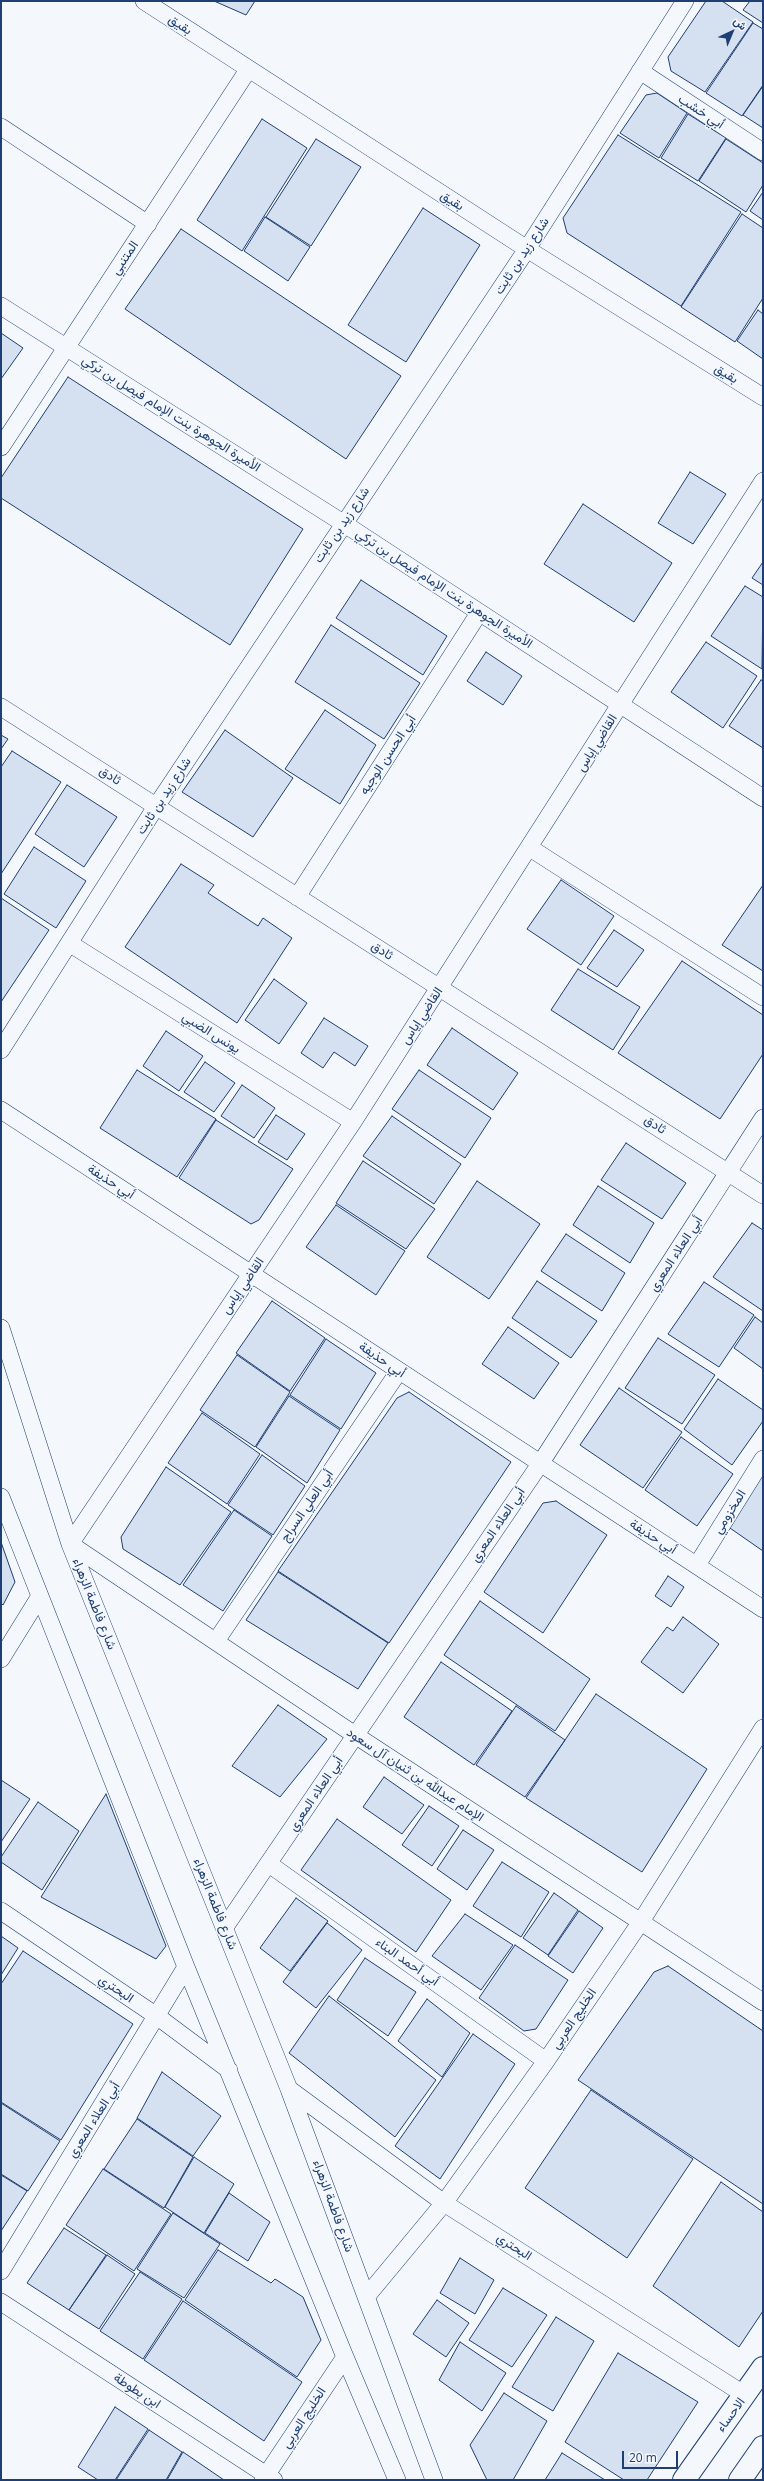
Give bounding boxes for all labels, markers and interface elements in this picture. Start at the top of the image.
street label: بقيق [165,12,195,38]
north arrow [712,12,752,52]
text: ش [731,13,751,33]
street label: أبي خشب [675,91,727,133]
street label: بقيق [437,188,467,214]
street label: شارع زيد بن ثابت [491,215,553,297]
street label: المتنبي [108,238,142,278]
street label: الأميرة الجوهرة بنت الإمام فيصل بن تركي [79,352,263,476]
street label: بقيق [711,361,741,387]
street label: شارع زيد بن ثابت [311,484,373,566]
street label: الأميرة الجوهرة بنت الإمام فيصل بن تركي [353,526,535,652]
street label: القاضي إياس [573,711,621,775]
street label: أبي الحسن الوجيه [356,712,420,798]
street label: شارع زيد بن ثابت [133,755,195,837]
street label: ثادق [96,763,124,789]
street label: ثادق [368,938,396,964]
street label: القاضي إياس [398,984,446,1048]
street label: يونس الضبي [179,1009,243,1057]
street label: ثادق [641,1112,669,1138]
street label: أبي حذيفة [85,1161,137,1203]
street label: أبي العلاء المعري [646,1214,706,1294]
street label: القاضي إياس [218,1255,268,1317]
street label: أبي حذيفة [356,1339,408,1381]
street label: أبي العلي السراج [277,1467,337,1545]
street label: أبي العلاء المعري [467,1485,529,1565]
street label: المخزومي [710,1487,750,1537]
street label: أبي حذيفة [627,1516,679,1558]
street label: شارع فاطمة الزهراء [69,1556,119,1652]
street label: الإمام عبدالله بن ثنيان آل سعود [343,1725,487,1825]
street label: أبي العلاء المعري [285,1754,347,1834]
street label: شارع فاطمة الزهراء [190,1856,240,1952]
street label: أبي أحمد البناء [372,1934,442,1990]
street label: البحتري [95,1972,137,2006]
street label: الخليج العربي [548,1986,600,2052]
street label: أبي العلاء المعري [64,2079,124,2161]
street label: شارع فاطمة الزهراء [309,2158,357,2254]
street label: البحتري [493,2230,535,2264]
street label: ابن بطوطة [110,2370,164,2412]
street label: الخليج العربي [278,2384,330,2452]
street label: الاحساء [713,2395,749,2435]
scale bar [624,2443,680,2469]
text: 20 m [629,2449,657,2466]

